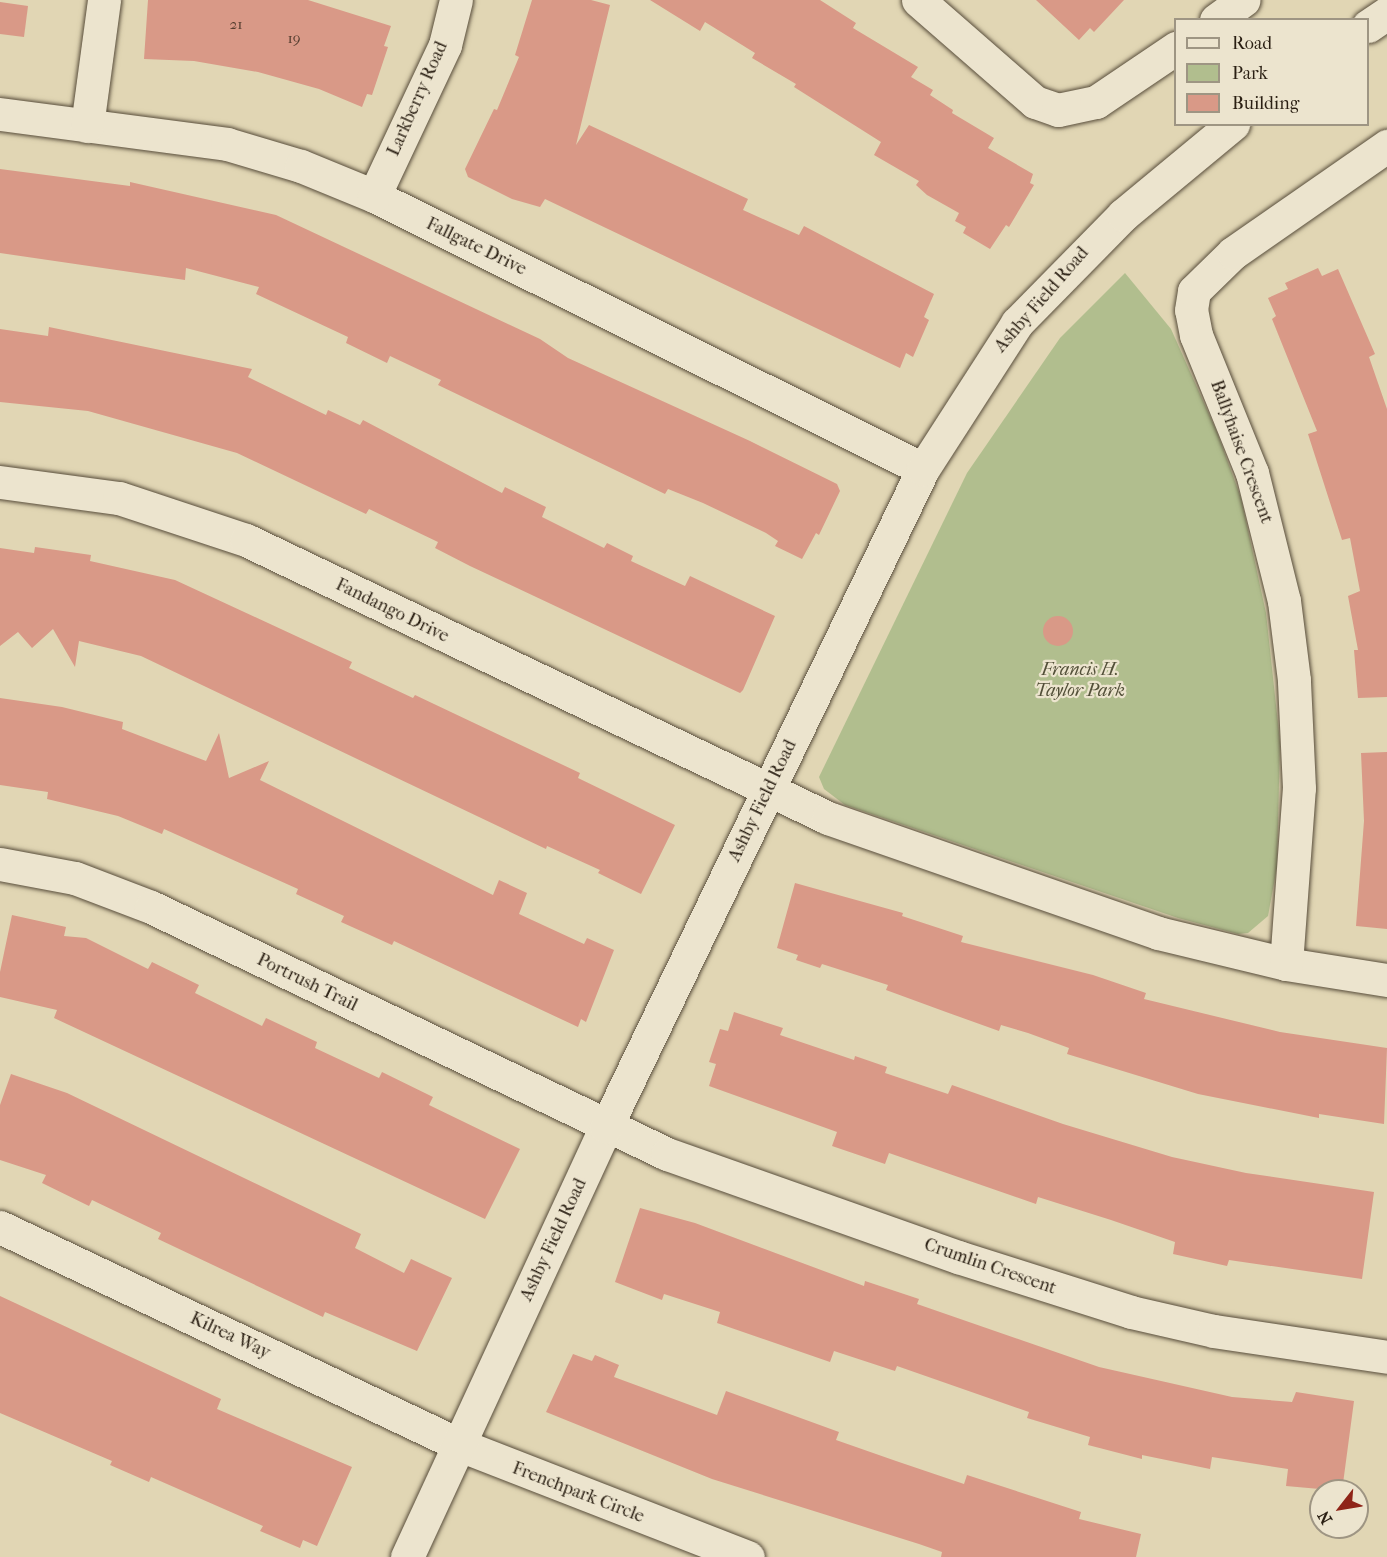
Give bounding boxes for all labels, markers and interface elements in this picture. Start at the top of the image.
house number: 21 [229,16,243,34]
legend [1174,18,1369,126]
house number: 19 [287,30,301,48]
text: Road [1232,33,1272,54]
street label: Larkberry Road [383,38,453,160]
text: Park [1232,63,1268,84]
text: Building [1232,93,1299,114]
street label: Fallgate Drive [422,213,530,281]
street label: Ashby Field Road [990,243,1094,357]
street label: Ballyhaise Crescent [1205,377,1277,527]
street label: Fandango Drive [332,574,452,648]
park label: Francis H. Taylor Park [1035,660,1125,702]
street label: Ashby Field Road [724,737,802,865]
street label: Portrush Trail [253,949,361,1017]
street label: Ashby Field Road [516,1175,592,1305]
street label: Crumlin Crescent [921,1234,1059,1300]
street label: Kilrea Way [186,1308,274,1364]
street label: Frenchpark Circle [509,1458,647,1528]
north arrow [1309,1479,1369,1539]
text: N [1314,1507,1336,1528]

